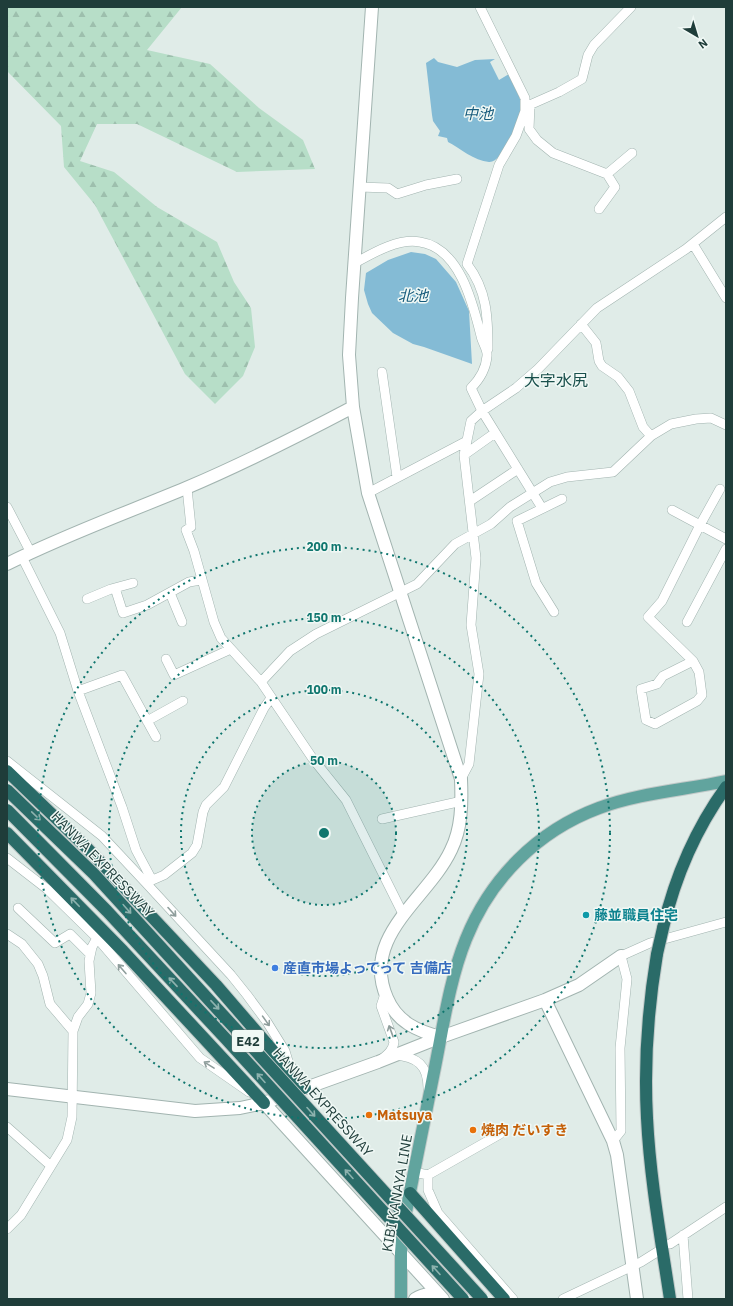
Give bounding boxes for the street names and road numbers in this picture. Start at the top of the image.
street label: HANWA EXPRESSWAY [48,807,159,921]
road number: E42 [232,1030,264,1052]
street label: HANWA EXPRESSWAY [269,1044,377,1161]
street label: KIBI KANAYA LINE [378,1133,416,1253]

